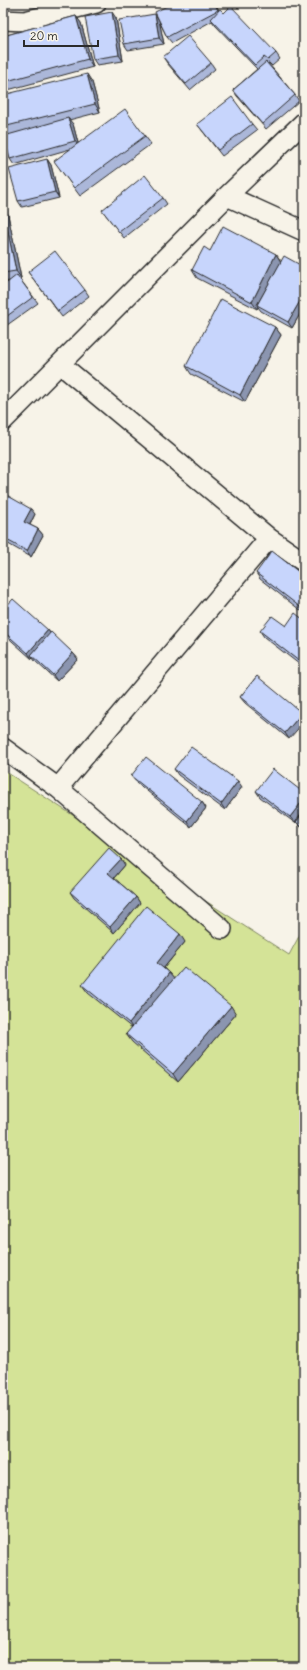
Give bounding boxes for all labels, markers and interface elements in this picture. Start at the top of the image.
scale bar [24,22,98,48]
text: 20 m [30,28,58,43]

